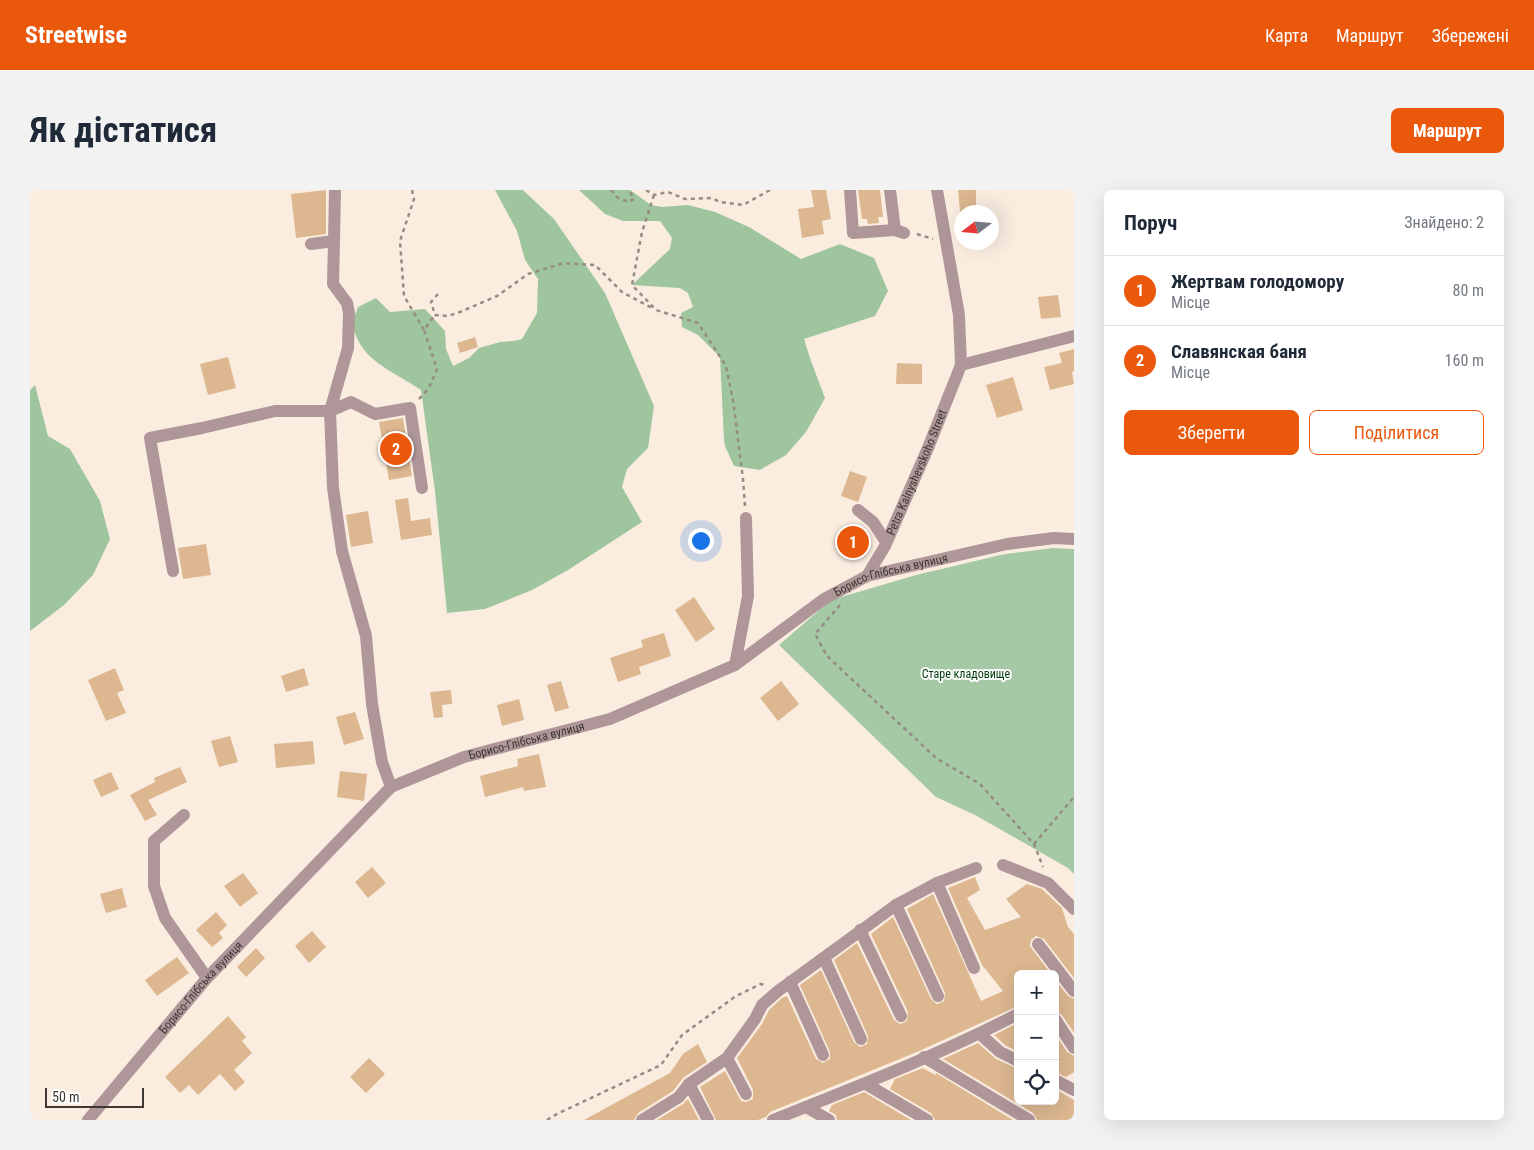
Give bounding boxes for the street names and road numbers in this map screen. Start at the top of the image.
street label: Petra Kalnyshevskoho Street [884,407,950,537]
street label: Борисо-Глібська вулиця [831,551,949,599]
street label: Борисо-Глібська вулиця [467,719,586,763]
street label: Борисо-Глібська вулиця [156,938,246,1037]

